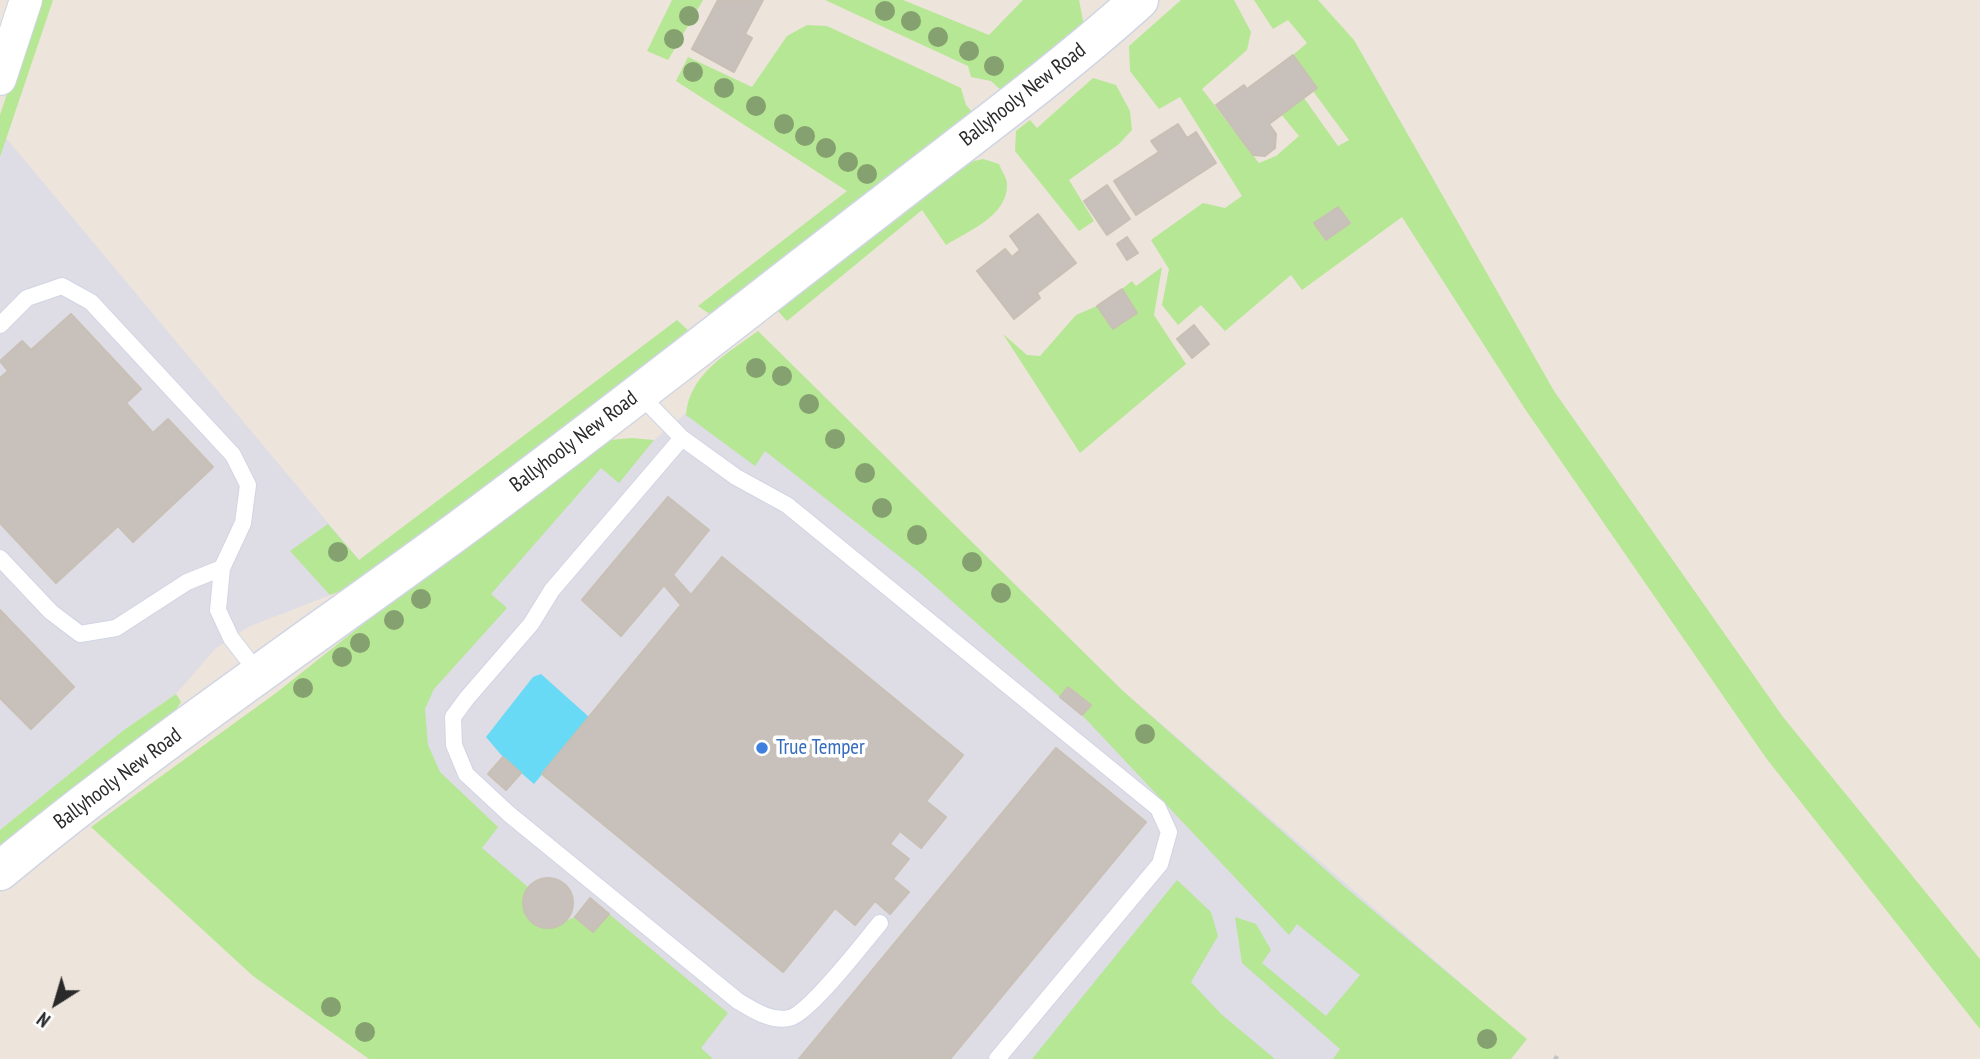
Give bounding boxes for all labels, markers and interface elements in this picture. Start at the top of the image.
street label: Ballyhooly New Road [955,38,1091,152]
street label: Ballyhooly New Road [505,386,643,498]
street label: Ballyhooly New Road [49,723,187,835]
place label: True Temper [776,735,865,761]
marker: True Temper [754,740,770,756]
north arrow [21,968,91,1038]
text: N [32,1007,55,1032]

